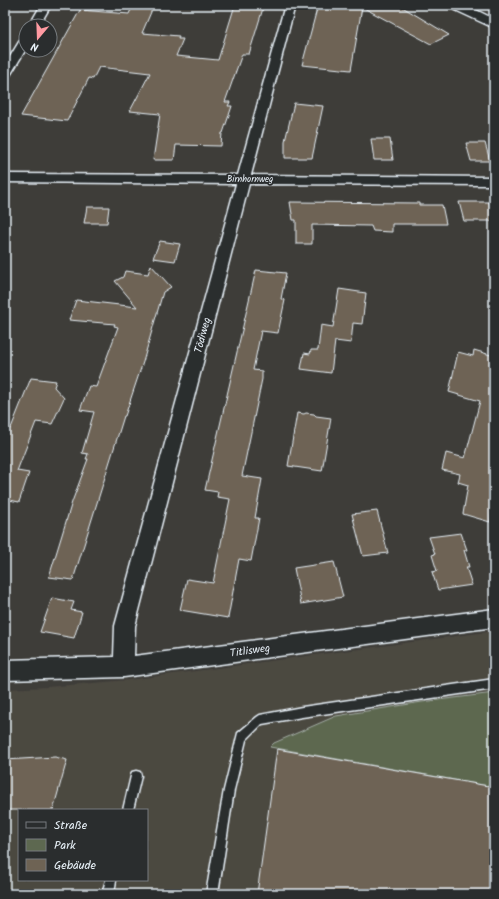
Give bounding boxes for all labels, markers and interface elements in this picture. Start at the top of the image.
north arrow [18,18,58,58]
text: N [29,37,41,56]
street label: Birnhornweg [227,172,273,187]
street label: Tödiweg [190,315,216,355]
street label: Titlisweg [229,639,271,663]
legend [18,809,148,881]
text: Straße [54,816,88,835]
text: Park [54,836,76,855]
text: Gebäude [54,856,96,875]

